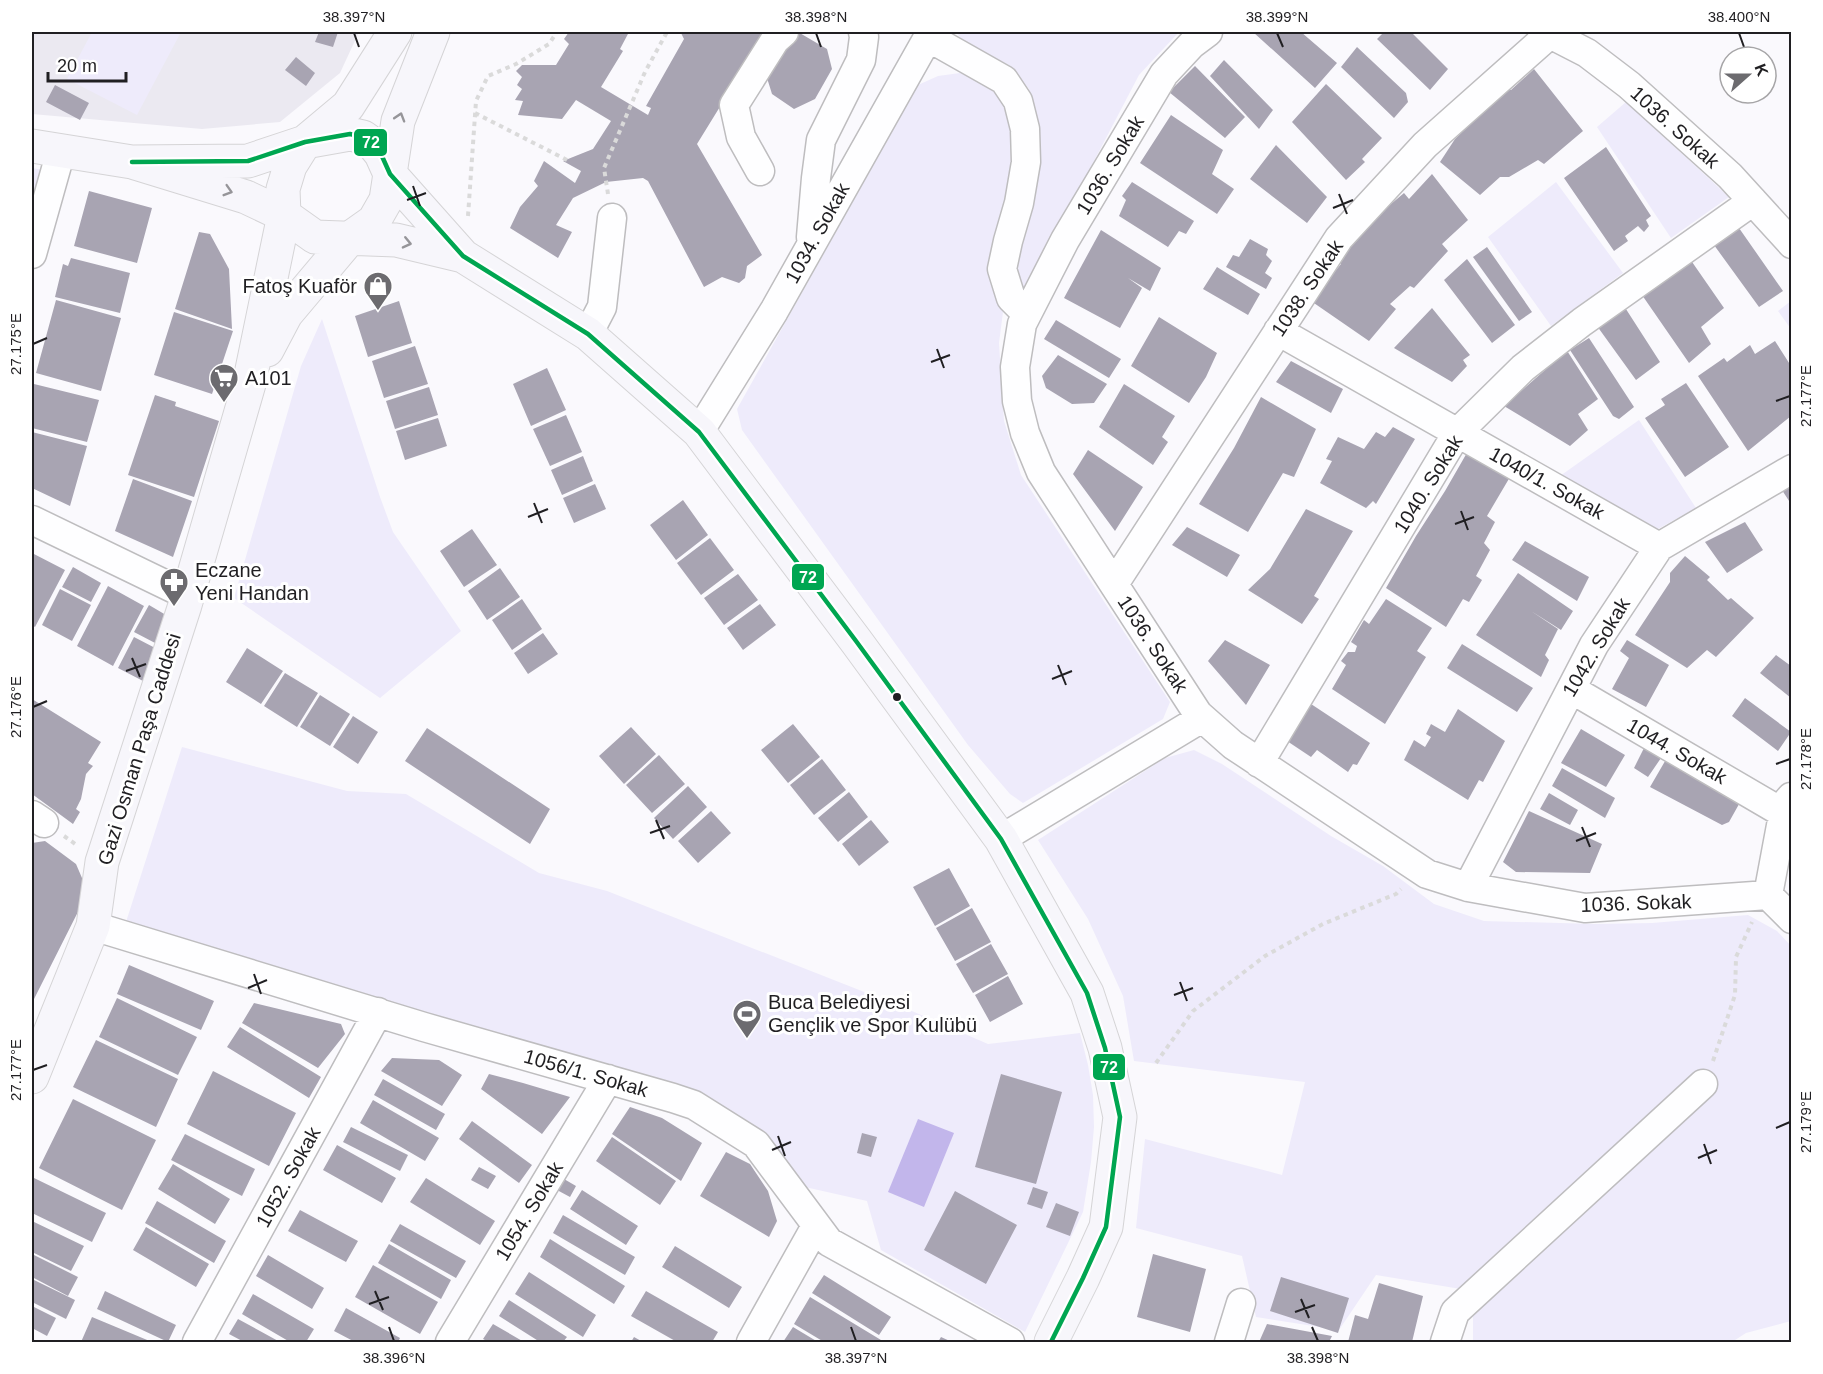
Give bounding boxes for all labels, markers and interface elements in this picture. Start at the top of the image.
text: 38.397°N [323,8,385,25]
text: 38.398°N [785,8,847,25]
text: 38.399°N [1246,8,1308,25]
text: 38.400°N [1708,8,1770,25]
scale bar [48,45,126,83]
north arrow [1718,45,1778,105]
text: 20 m [57,56,97,76]
text: K [1752,61,1772,79]
street label: 1036. Sokak [1626,82,1724,173]
street label: 1036. Sokak [1072,111,1149,218]
one-way arrow [393,112,405,123]
line badge: 72 [353,128,388,157]
text: 72 [362,134,380,151]
street label: 1034. Sokak [780,178,854,287]
one-way arrow [222,184,233,196]
one-way arrow [402,235,412,248]
street label: 1038. Sokak [1267,235,1348,340]
shop icon: Fatoş Kuaför [362,270,394,312]
place label: Fatoş Kuaför [242,275,357,297]
text: 27.175°E [7,313,24,375]
supermarket icon: A101 [208,362,240,404]
text: 27.177°E [1797,365,1814,427]
place label: A101 [245,367,292,389]
street label: 1040. Sokak [1389,430,1467,537]
street label: 1040/1. Sokak [1486,442,1609,524]
place label: Eczane Yeni Handan [195,559,309,604]
line badge: 72 [791,563,825,591]
pharmacy icon: Eczane Yeni Handan [158,566,190,608]
text: 72 [799,569,817,586]
street label: 1036. Sokak [1113,591,1193,697]
street label: 1042. Sokak [1558,593,1635,700]
street label: Gazi Osman Paşa Caddesi [93,630,185,868]
text: 27.176°E [7,676,24,738]
unlabelled marker [891,691,903,703]
street label: 1044. Sokak [1623,714,1732,789]
text: 27.178°E [1797,728,1814,790]
street label: 1036. Sokak [1580,890,1693,916]
place label: Buca Belediyesi Gençlik ve Spor Kulübü [768,991,977,1036]
sports icon: Buca Belediyesi Gençlik ve Spor Kulübü [731,998,763,1040]
text: 27.177°E [7,1039,24,1101]
street label: 1056/1. Sokak [522,1045,651,1101]
line badge: 72 [1092,1053,1126,1081]
text: 72 [1100,1059,1118,1076]
text: 27.179°E [1797,1091,1814,1153]
street label: 1052. Sokak [251,1122,325,1231]
street label: 1054. Sokak [491,1157,568,1264]
text: 38.396°N [363,1349,425,1366]
text: 38.397°N [825,1349,887,1366]
text: 38.398°N [1287,1349,1349,1366]

